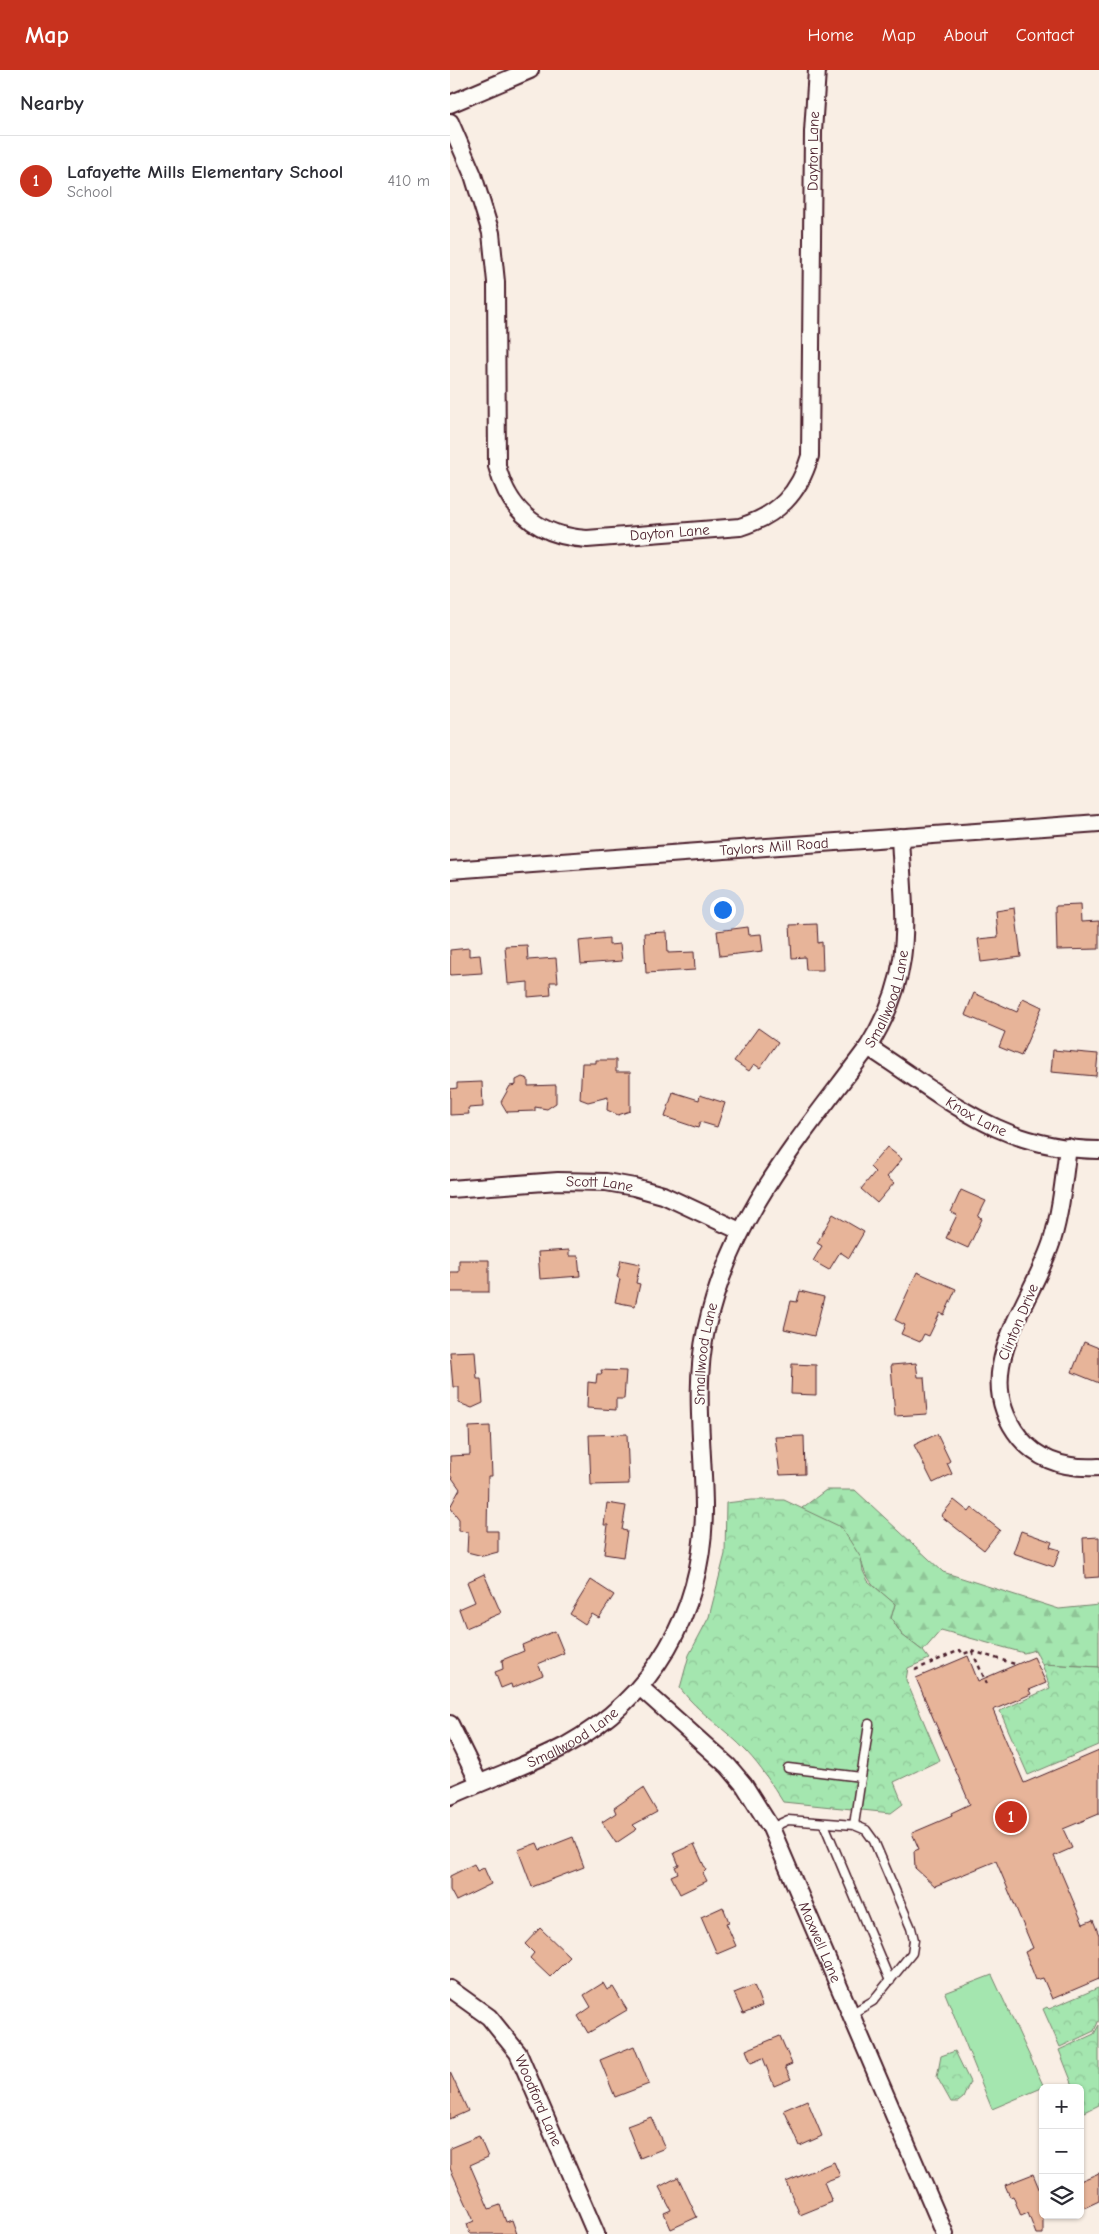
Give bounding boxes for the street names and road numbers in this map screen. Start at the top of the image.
street label: Dayton Lane [803,110,823,191]
street label: Dayton Lane [629,520,711,545]
street label: Taylors Mill Road [719,834,829,859]
street label: Smallwood Lane [861,949,912,1051]
street label: Knox Lane [942,1093,1010,1141]
street label: Scott Lane [566,1172,635,1196]
street label: Clinton Drive [994,1280,1042,1363]
street label: Smallwood Lane [691,1300,722,1405]
street label: Smallwood Lane [524,1703,622,1772]
street label: Maxwell Lane [795,1899,845,1986]
street label: Woodford Lane [511,2052,566,2149]

